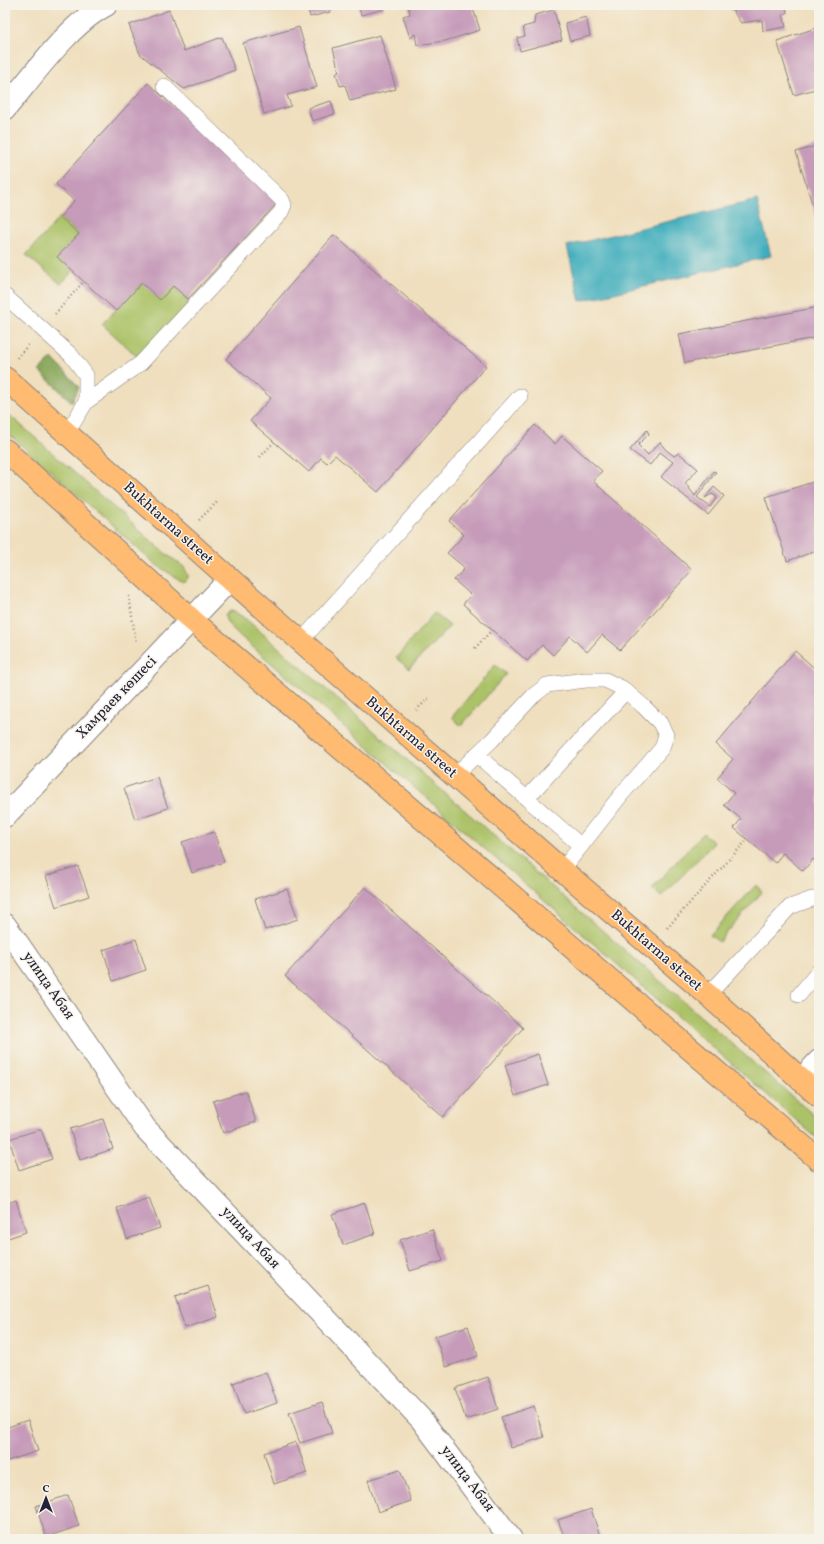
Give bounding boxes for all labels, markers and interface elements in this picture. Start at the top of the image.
street label: Bukhtarma street [118,478,218,570]
street label: Хамраев көшесі [72,652,162,744]
street label: Bukhtarma street [361,692,461,784]
street label: Bukhtarma street [606,905,706,997]
street label: улица Абая [17,948,79,1024]
street label: улица Абая [216,1202,285,1274]
street label: улица Абая [435,1441,499,1517]
north arrow [26,1478,66,1518]
text: С [42,1482,50,1497]

